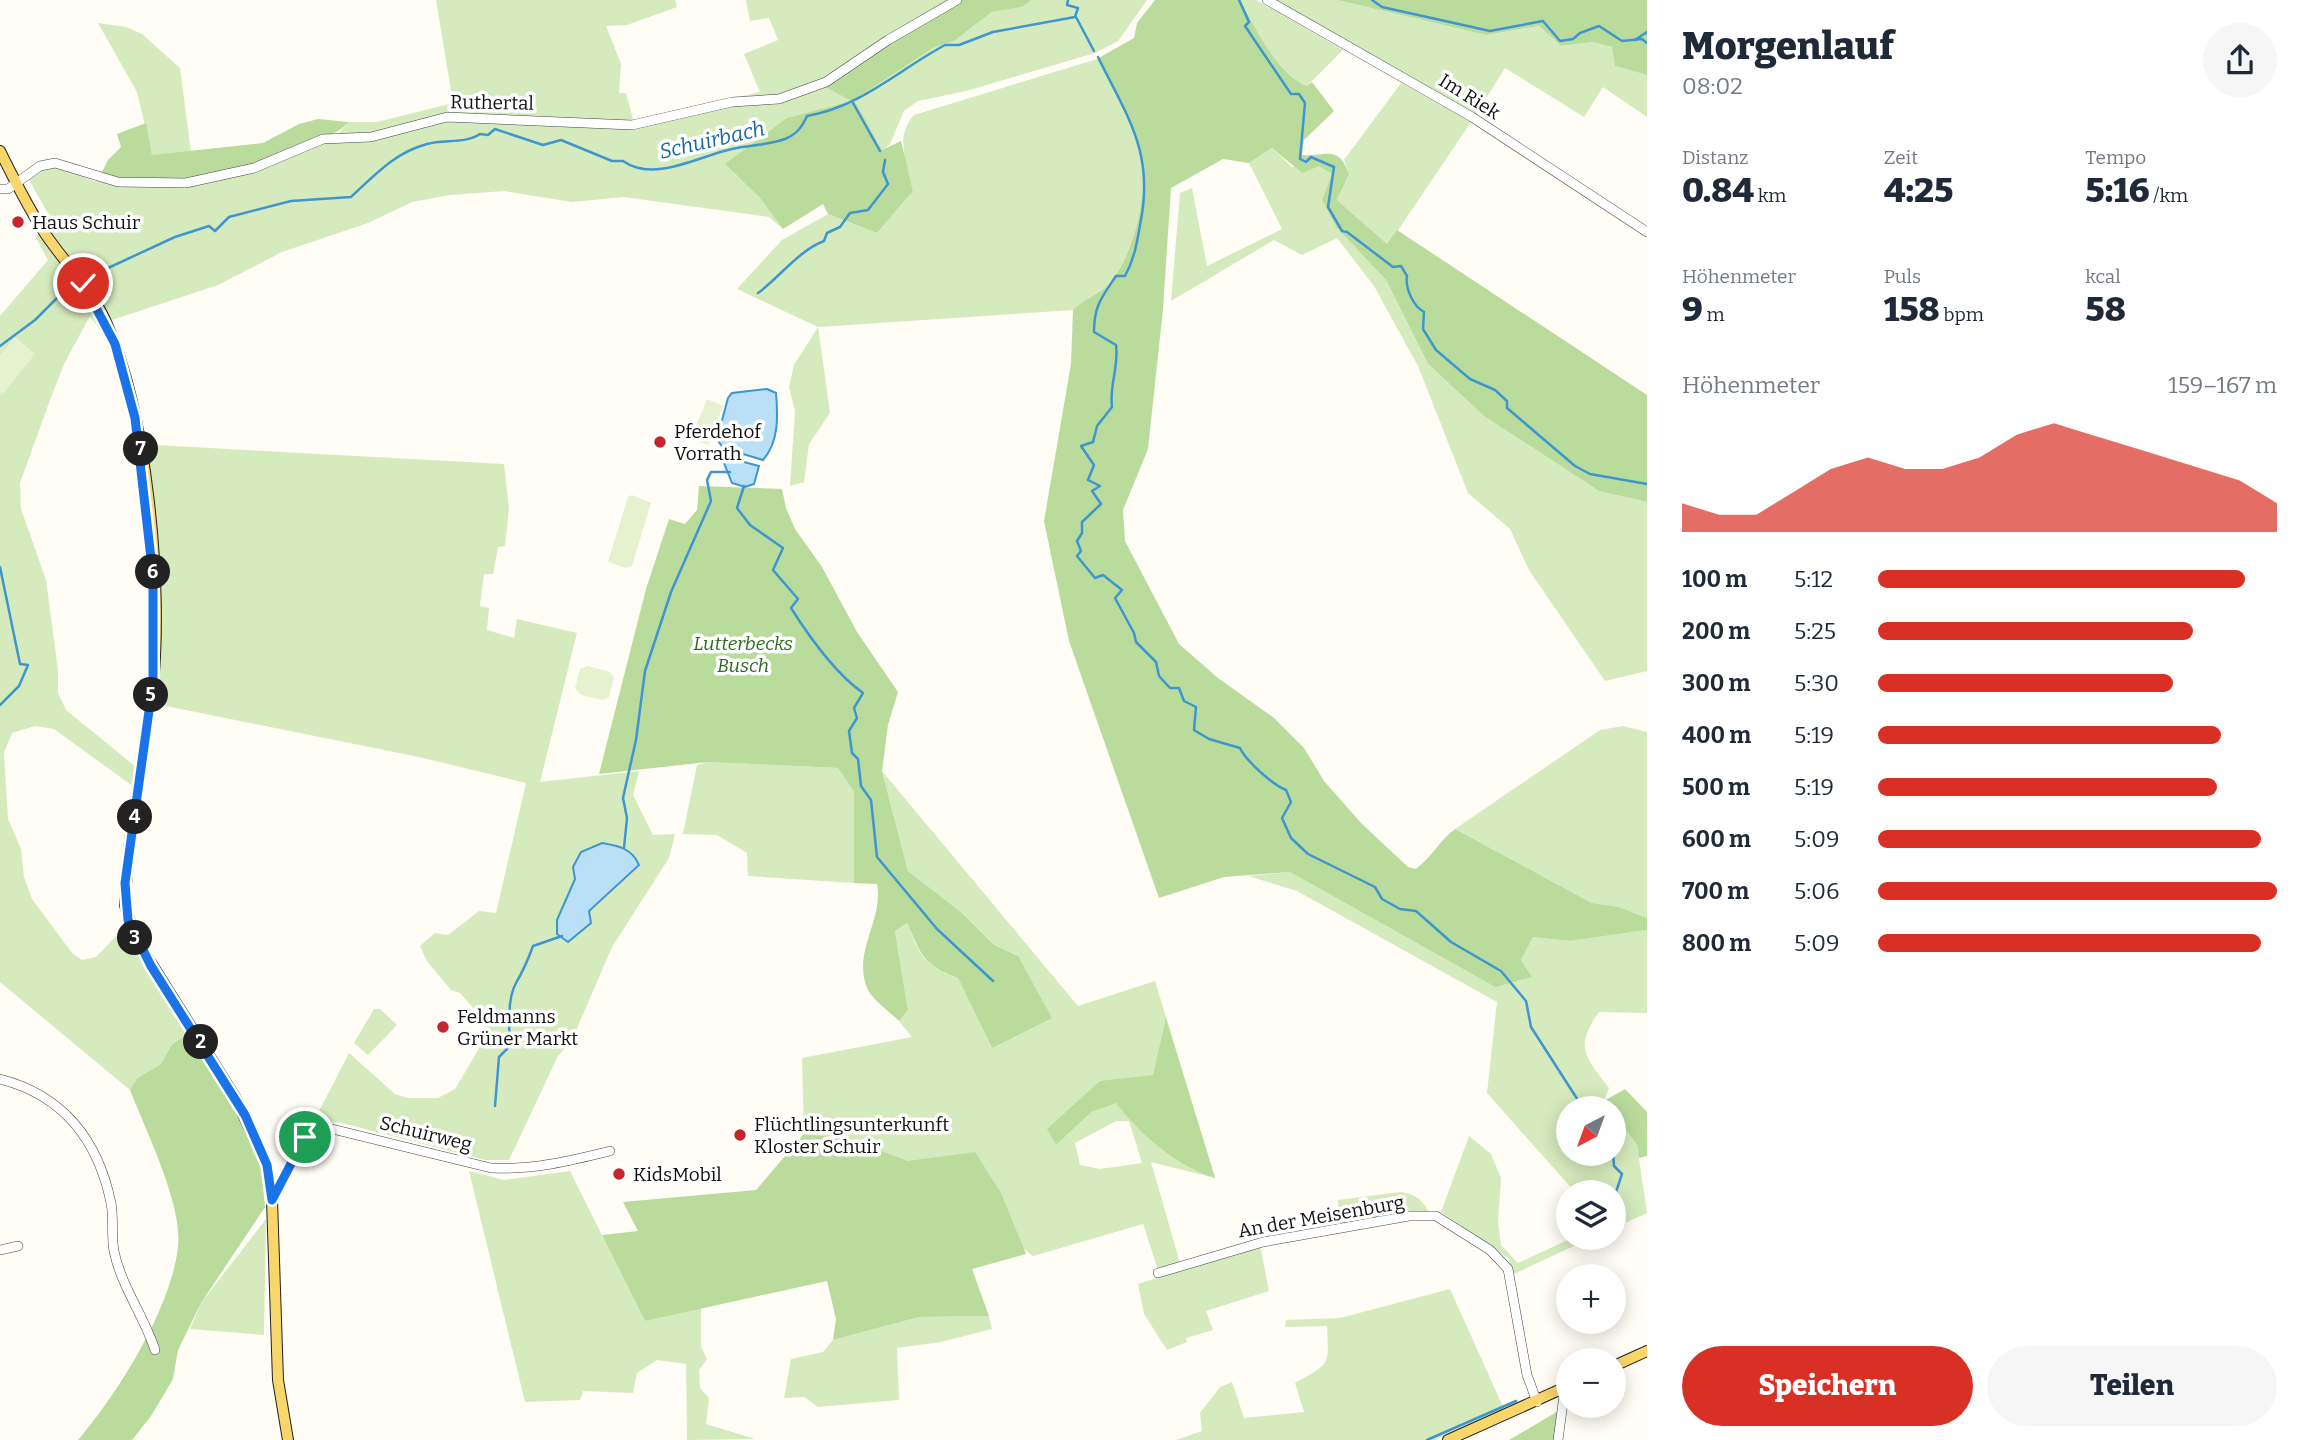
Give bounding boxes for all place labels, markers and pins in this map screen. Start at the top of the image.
place label: Haus Schuir [32,211,141,234]
marker: Haus Schuir [10,214,26,230]
pin [53,253,113,313]
place label: Pferdehof Vorrath [674,420,762,465]
pin: 7 [124,432,158,466]
marker: Pferdehof Vorrath [652,434,668,450]
pin: 6 [136,554,170,590]
pin: 5 [134,678,168,712]
pin: 4 [118,800,152,834]
pin: 3 [118,920,152,956]
place label: Feldmanns Grüner Markt [457,1005,578,1050]
marker: Feldmanns Grüner Markt [435,1019,451,1035]
pin: 2 [184,1024,218,1060]
pin [275,1107,335,1167]
place label: Flüchtlingsunterkunft Kloster Schuir [754,1113,949,1158]
marker: Flüchtlingsunterkunft Kloster Schuir [732,1127,748,1143]
place label: KidsMobil [633,1163,722,1186]
marker: KidsMobil [611,1166,627,1182]

